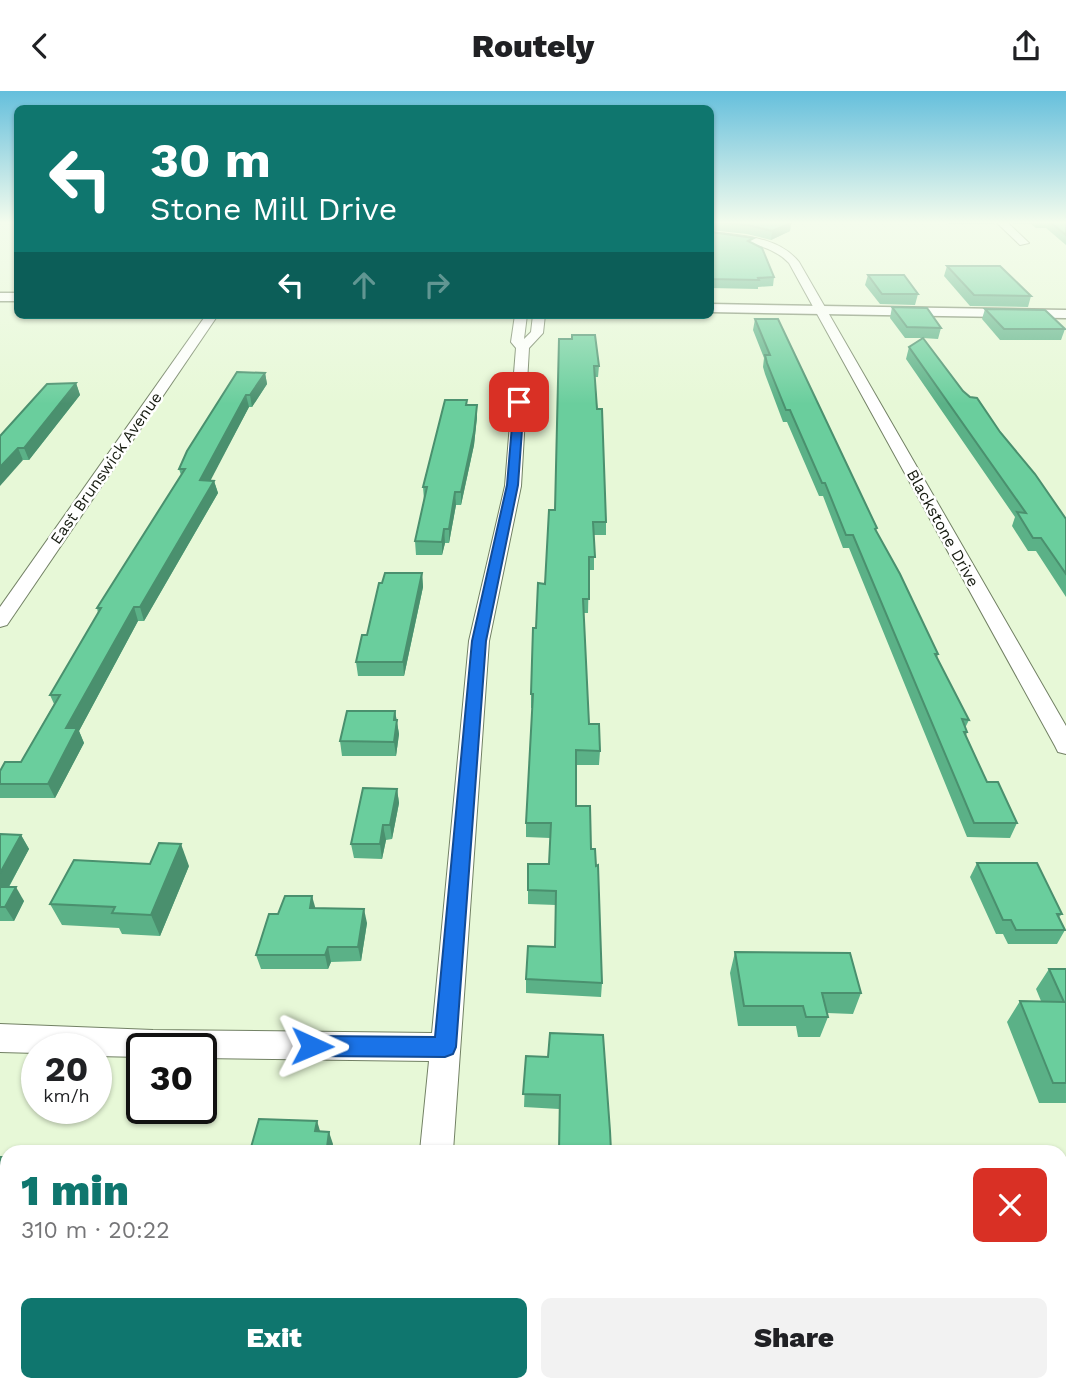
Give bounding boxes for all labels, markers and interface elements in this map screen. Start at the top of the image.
icon: back [21,27,59,65]
text: Routely [472,27,594,65]
icon: share [1007,27,1045,65]
text: 30 m [150,131,271,189]
icon: left [35,133,126,224]
text: Stone Mill Drive [150,190,397,228]
icon: left [272,266,310,304]
icon: ahead [345,266,383,304]
icon: right [418,266,456,304]
pin [489,372,549,432]
icon: arrive [500,383,538,421]
street label: East Brunswick Avenue [46,388,166,548]
street label: Blackstone Drive [903,466,983,590]
position arrow [275,1009,349,1083]
speed limit sign: 30 [126,1033,217,1124]
text: 20 [45,1048,88,1090]
text: km/h [43,1085,90,1106]
text: 1 min [21,1166,129,1215]
button: close [973,1168,1047,1242]
text: 310 m · 20:22 [21,1217,170,1244]
button: Exit [21,1298,527,1378]
button: Share [541,1298,1047,1378]

